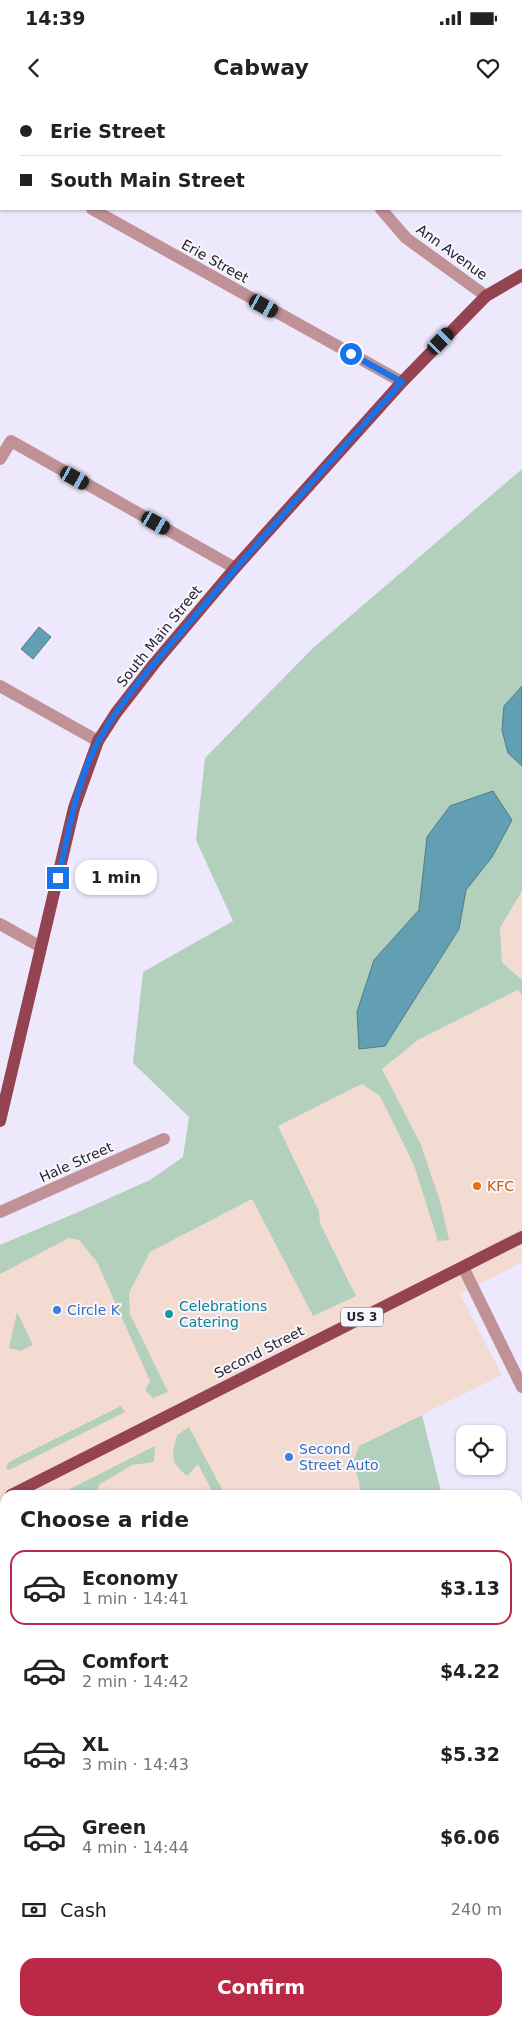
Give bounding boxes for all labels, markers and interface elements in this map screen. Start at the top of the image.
text: 14:39 [25,7,85,29]
icon: back [20,54,48,82]
icon: heart [474,54,502,82]
text: Cabway [213,55,309,80]
text: Erie Street [50,120,165,142]
text: South Main Street [50,169,245,191]
street label: Ann Avenue [413,221,491,283]
street label: Erie Street [179,236,252,286]
car [247,292,280,320]
car [425,325,456,357]
route start [340,343,362,365]
car [58,464,91,492]
car [139,509,172,537]
street label: South Main Street [113,582,205,690]
callout: 1 min [76,860,158,896]
route end [47,867,69,889]
text: 1 min [91,868,141,887]
street label: Hale Street [37,1139,116,1185]
place label: KFC [487,1178,514,1194]
marker: KFC [471,1180,483,1192]
place label: Celebrations Catering [179,1298,267,1330]
place label: Circle K [67,1302,121,1318]
marker: Circle K [51,1304,63,1316]
marker: Celebrations Catering [163,1308,175,1320]
road number: US 3 [341,1308,383,1326]
street label: Second Street [211,1322,307,1381]
map controls [456,1425,506,1475]
button: locate [456,1425,506,1475]
place label: Second Street Auto [299,1441,379,1473]
marker: Second Street Auto [283,1451,295,1463]
text: Choose a ride [20,1507,189,1532]
icon: car [22,1565,67,1610]
text: Economy [82,1567,178,1589]
text: $3.13 [440,1577,500,1599]
text: 1 min · 14:41 [82,1589,189,1608]
icon: car [22,1648,67,1693]
text: Comfort [82,1650,169,1672]
text: $4.22 [440,1660,500,1682]
text: 2 min · 14:42 [82,1672,189,1691]
icon: car [22,1731,67,1776]
text: XL [82,1733,109,1755]
text: $5.32 [440,1743,500,1765]
text: 3 min · 14:43 [82,1755,189,1774]
icon: car [22,1814,67,1859]
text: Green [82,1816,146,1838]
text: $6.06 [440,1826,500,1848]
text: 4 min · 14:44 [82,1838,189,1857]
icon: cash [20,1896,48,1924]
text: Cash [60,1899,107,1921]
text: 240 m [451,1900,502,1919]
button: Confirm [20,1958,502,2016]

